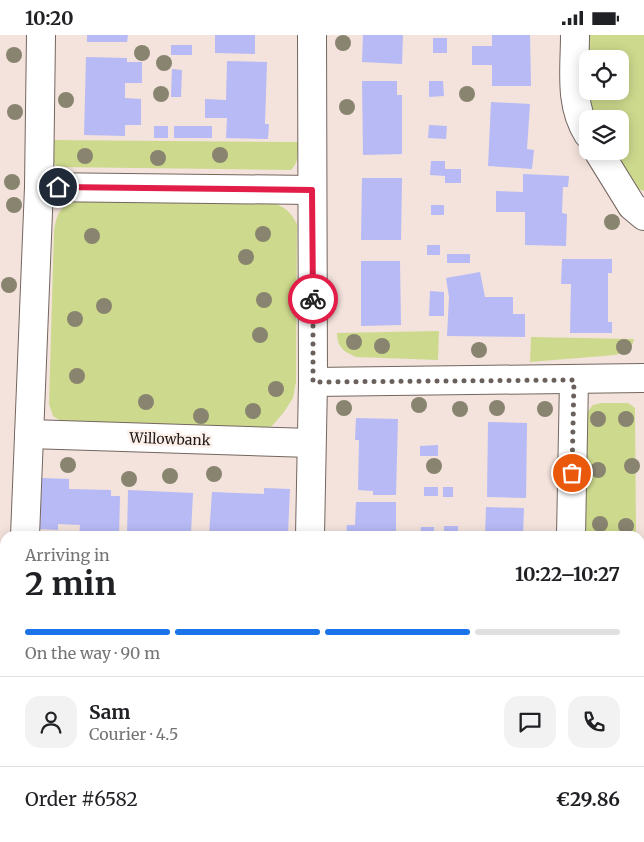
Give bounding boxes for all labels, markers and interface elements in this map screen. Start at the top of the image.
text: 10:20 [25,6,74,30]
map controls [579,50,629,160]
button: locate [579,50,629,100]
button: layers [579,110,629,160]
pin [37,166,79,208]
icon: home [44,173,72,201]
courier [288,274,338,324]
icon: bike [299,285,327,313]
street label: Willowbank [128,429,211,449]
pin [551,452,593,494]
icon: bag [558,459,586,487]
text: Arriving in [25,545,110,565]
text: 10:22–10:27 [515,562,620,586]
text: 2 min [25,564,116,604]
text: On the way · 90 m [25,643,160,663]
button: person [25,696,77,748]
button: chat [504,696,556,748]
button: phone [568,696,620,748]
text: Sam [89,700,130,724]
text: Courier · 4.5 [89,724,178,744]
text: Order #6582 [25,787,138,811]
text: €29.86 [556,787,620,811]

